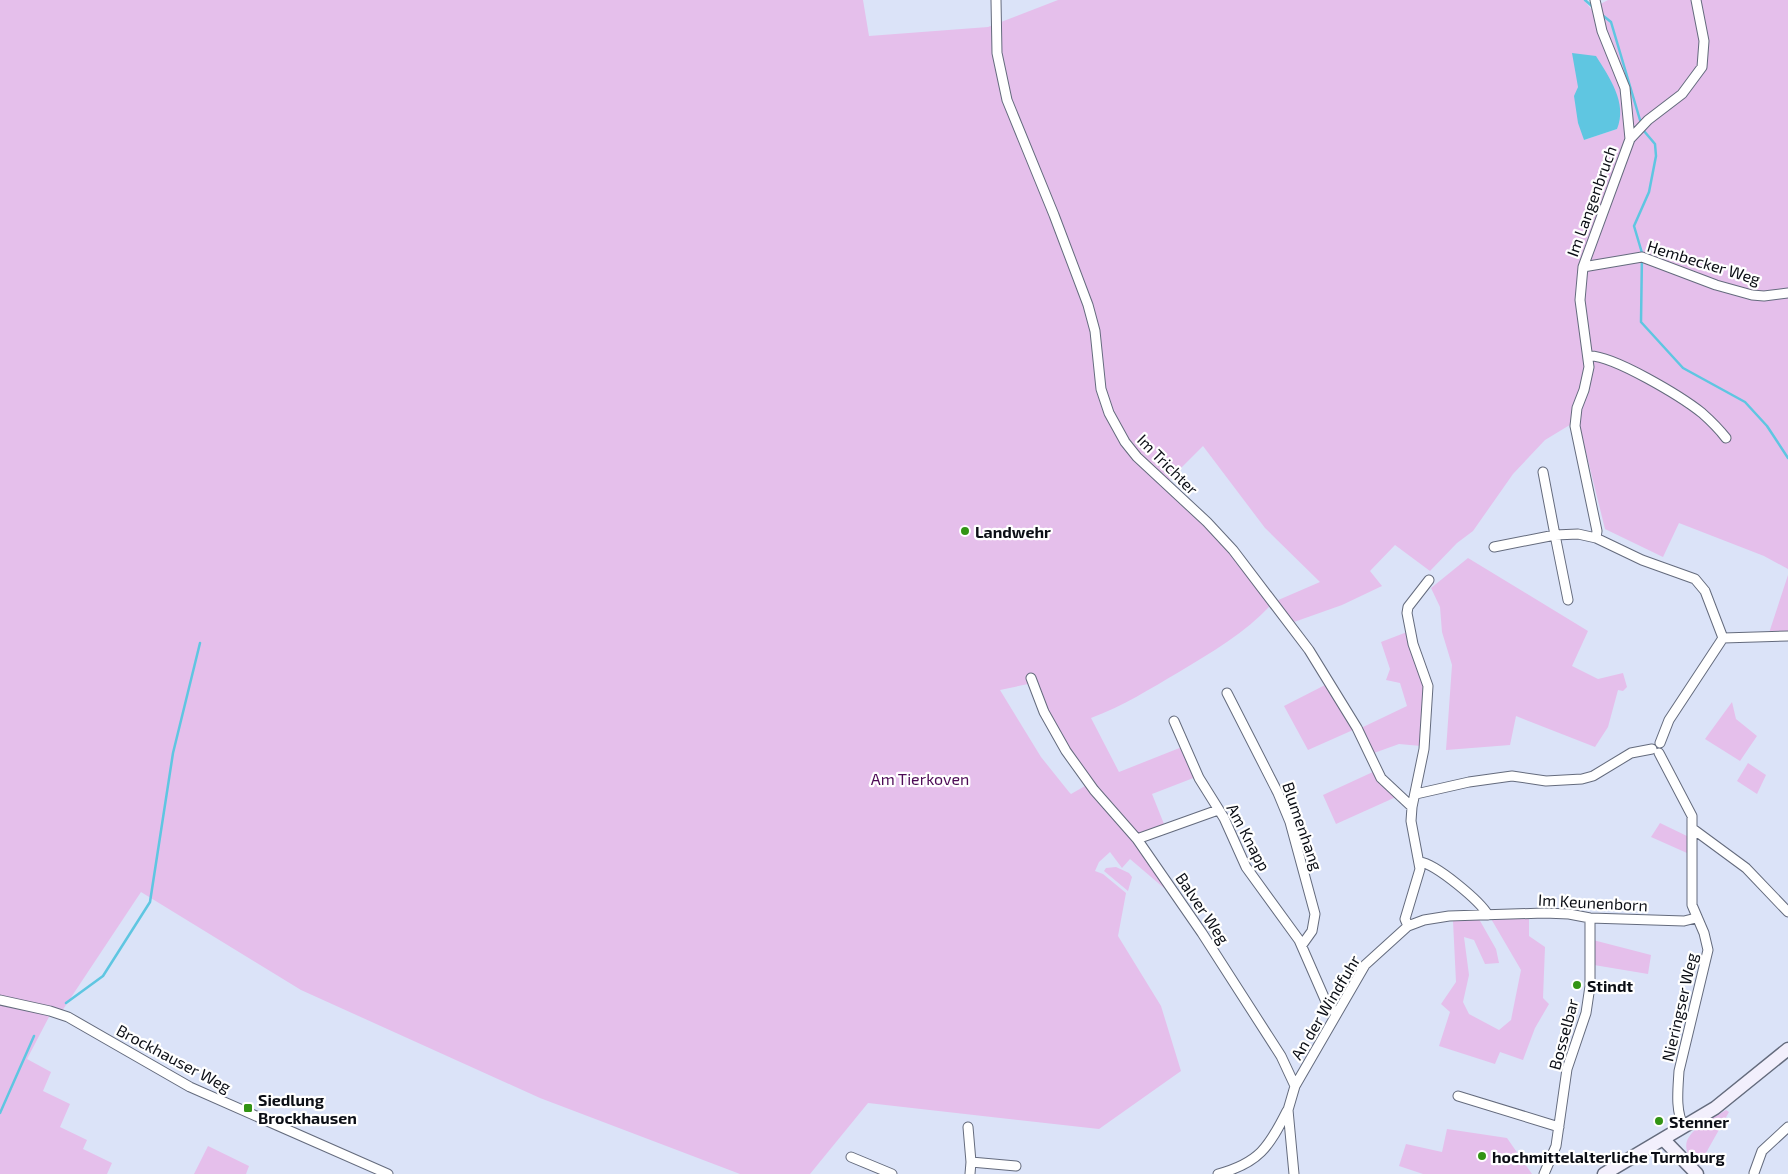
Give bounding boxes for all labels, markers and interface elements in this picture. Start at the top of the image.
street label: Im Langenbruch [1562,143,1620,259]
street label: Hembecker Weg [1645,236,1763,288]
street label: Im Trichter [1134,430,1203,499]
place label: Landwehr [975,522,1051,541]
marker: Landwehr [959,525,971,537]
park label: Am Tierkoven [871,769,969,788]
street label: Blumenhang [1279,779,1327,873]
street label: Am Knapp [1223,800,1275,874]
street label: Balver Weg [1172,869,1234,947]
street label: Im Keunenborn [1538,890,1648,914]
street label: An der Windfuhr [1286,951,1364,1063]
street label: Nieringser Weg [1657,951,1701,1063]
place label: Stindt [1587,976,1633,995]
marker: Stindt [1571,979,1583,991]
street label: Bosselbar [1544,996,1582,1072]
street label: Brockhauser Weg [113,1020,235,1096]
place label: Siedlung Brockhausen [258,1090,357,1127]
marker: Siedlung Brockhausen [242,1102,254,1114]
place label: Stenner [1669,1112,1729,1131]
marker: Stenner [1653,1115,1665,1127]
place label: hochmittelalterliche Turmburg [1492,1147,1725,1166]
marker: hochmittelalterliche Turmburg [1476,1150,1488,1162]

